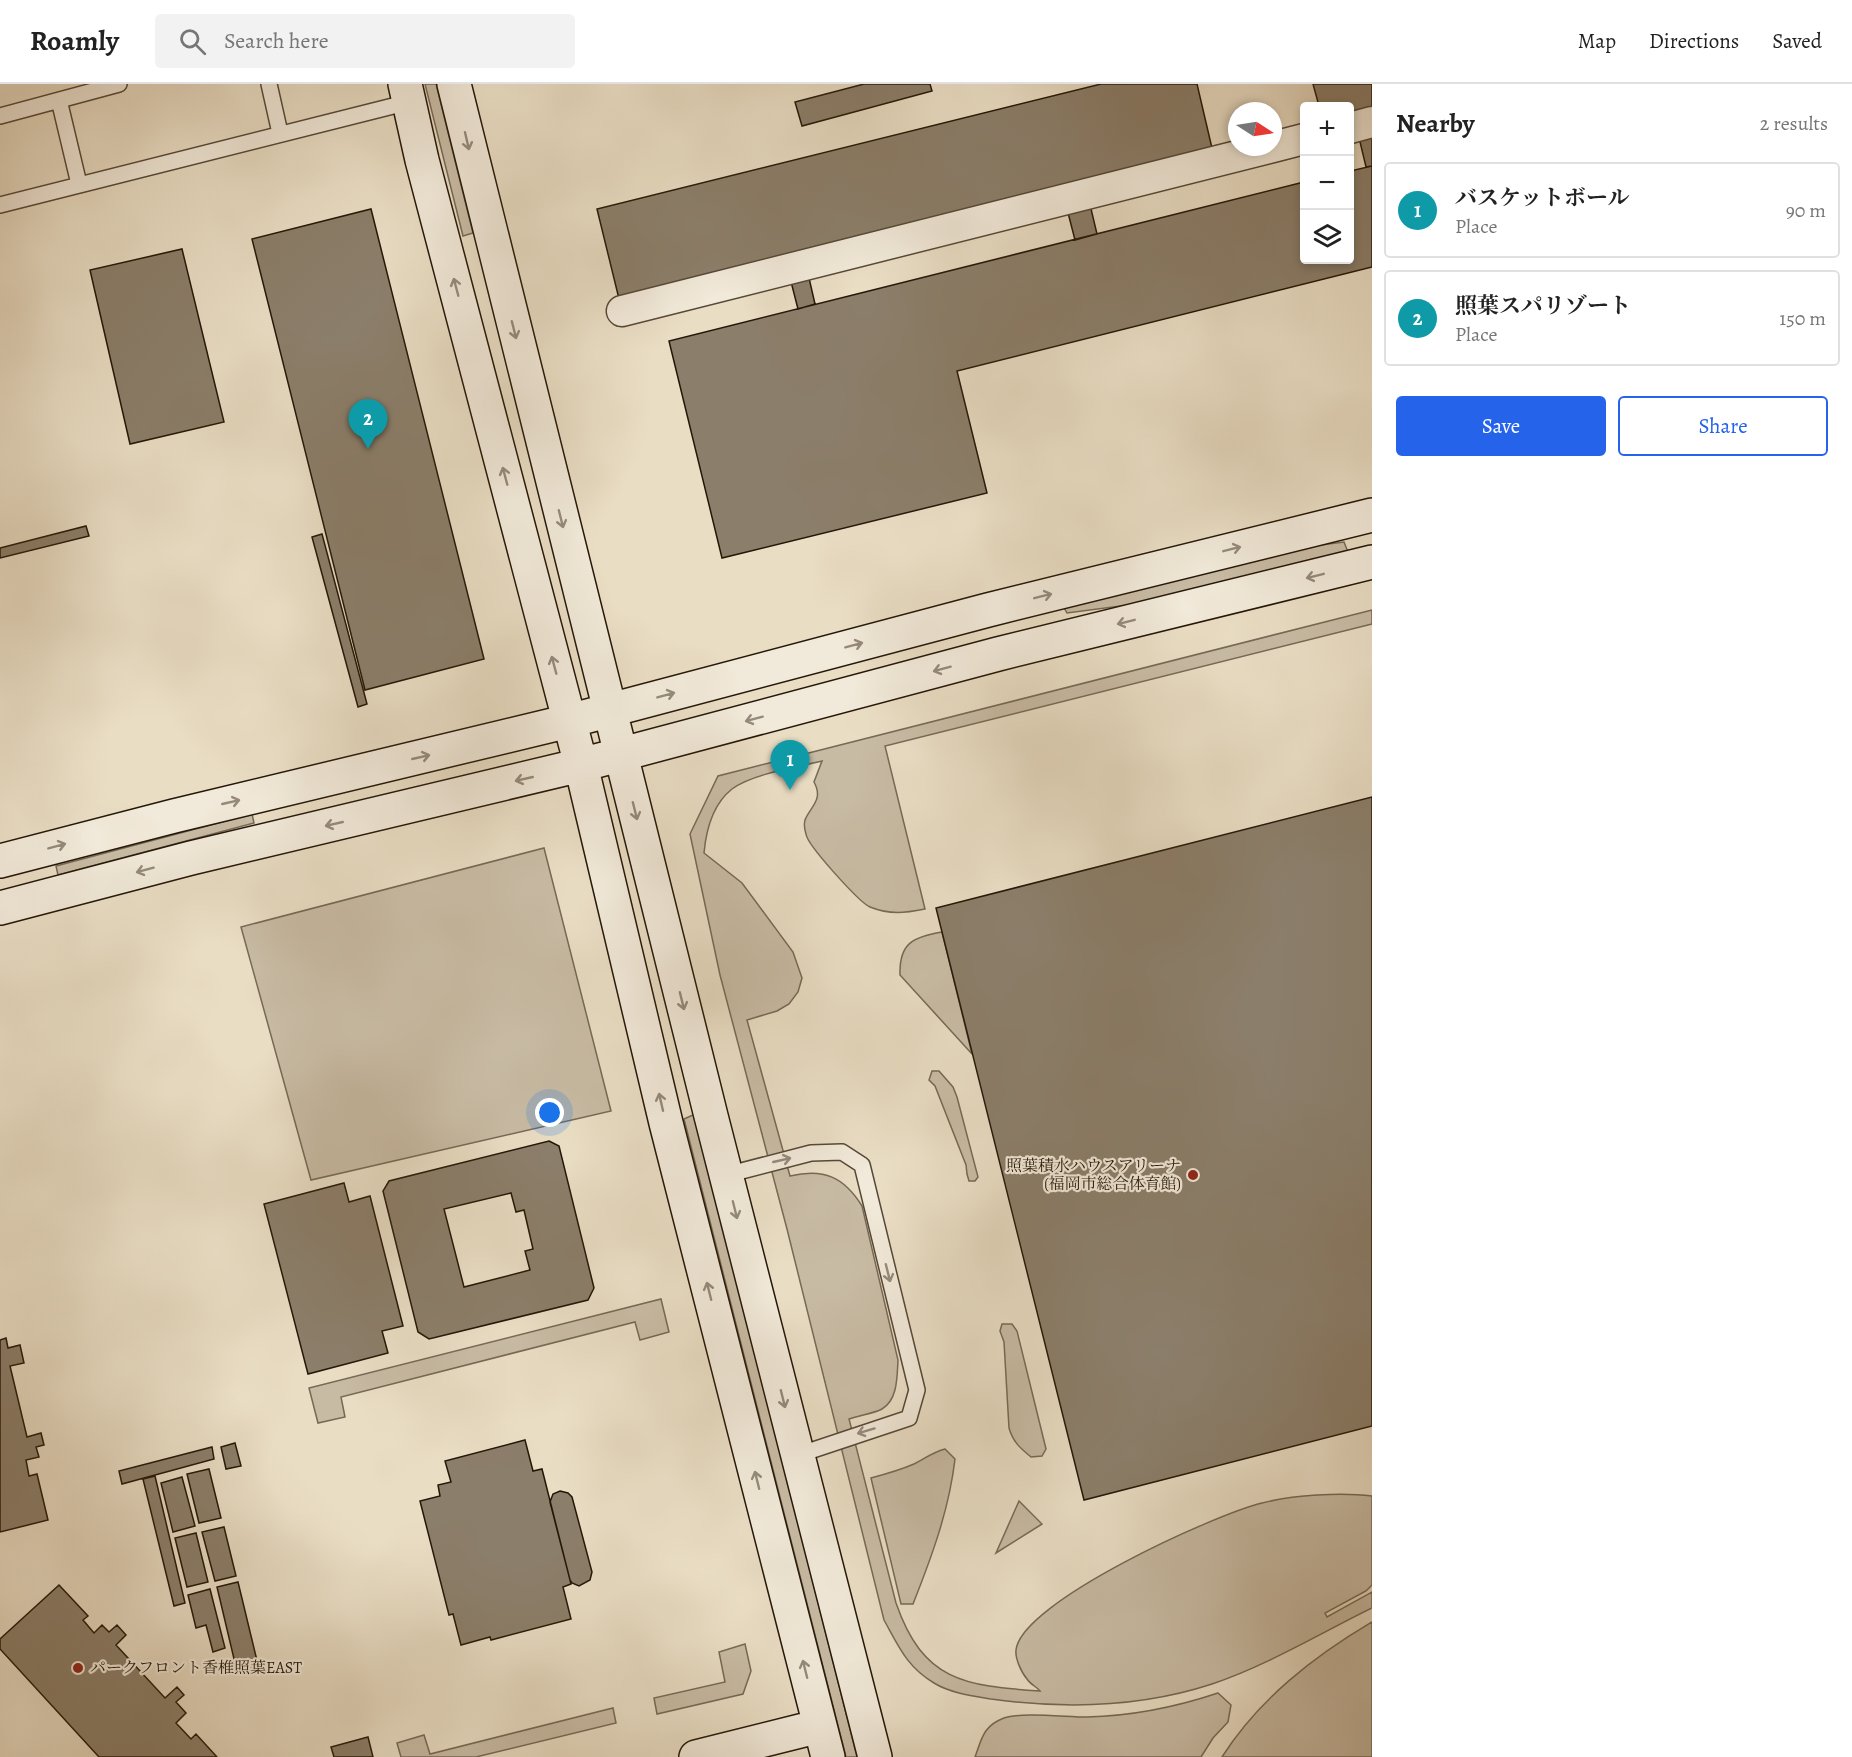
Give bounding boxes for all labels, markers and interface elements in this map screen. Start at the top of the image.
search box [155,14,575,68]
text: Roamly [30,22,119,60]
icon: search [176,25,209,58]
text: Search here [224,26,329,56]
text: Map [1578,27,1616,55]
text: Directions [1649,27,1739,55]
text: Saved [1772,27,1822,55]
north arrow [1228,102,1282,156]
map controls [1300,102,1354,264]
button: + [1300,102,1354,156]
text: Nearby [1396,106,1475,141]
text: 2 results [1760,110,1828,137]
one-way arrow [462,131,473,150]
button: − [1300,156,1354,210]
text: バスケットボール [1455,183,1629,213]
text: 1 [1414,197,1421,224]
text: 90 m [1786,197,1826,224]
button: layers [1300,210,1354,264]
text: Place [1455,213,1497,240]
one-way arrow [449,278,461,297]
text: 照葉スパリゾート [1455,291,1631,321]
text: 2 [1413,305,1422,332]
text: 150 m [1779,305,1826,332]
one-way arrow [509,320,520,339]
text: Place [1455,321,1497,348]
button: Save [1396,396,1606,456]
button: Share [1618,396,1828,456]
pin: 2 [348,400,388,449]
one-way arrow [499,467,510,486]
one-way arrow [556,510,568,529]
one-way arrow [1222,543,1241,555]
one-way arrow [1306,570,1325,582]
one-way arrow [1033,590,1052,601]
one-way arrow [1117,617,1136,629]
one-way arrow [844,639,863,651]
one-way arrow [548,656,560,675]
one-way arrow [933,664,952,675]
one-way arrow [656,689,675,701]
one-way arrow [744,714,763,726]
pin: 1 [770,740,810,790]
one-way arrow [411,750,430,762]
one-way arrow [515,773,534,785]
one-way arrow [221,796,240,807]
one-way arrow [629,802,641,821]
one-way arrow [325,819,345,830]
one-way arrow [47,840,66,852]
one-way arrow [136,865,155,877]
one-way arrow [677,991,689,1010]
one-way arrow [655,1093,667,1112]
your location [535,1098,564,1127]
one-way arrow [773,1153,792,1165]
place label: 照葉積水ハウスアリーナ (福岡市総合体育館) [1006,1155,1181,1195]
marker: 照葉積水ハウスアリーナ (福岡市総合体育館) [1186,1168,1200,1182]
one-way arrow [730,1200,741,1219]
one-way arrow [883,1263,895,1282]
one-way arrow [703,1282,714,1301]
one-way arrow [778,1389,790,1408]
one-way arrow [857,1427,876,1438]
one-way arrow [751,1471,763,1490]
place label: パークフロント香椎照葉EAST [90,1657,302,1679]
one-way arrow [799,1660,811,1679]
marker: パークフロント香椎照葉EAST [71,1661,85,1675]

